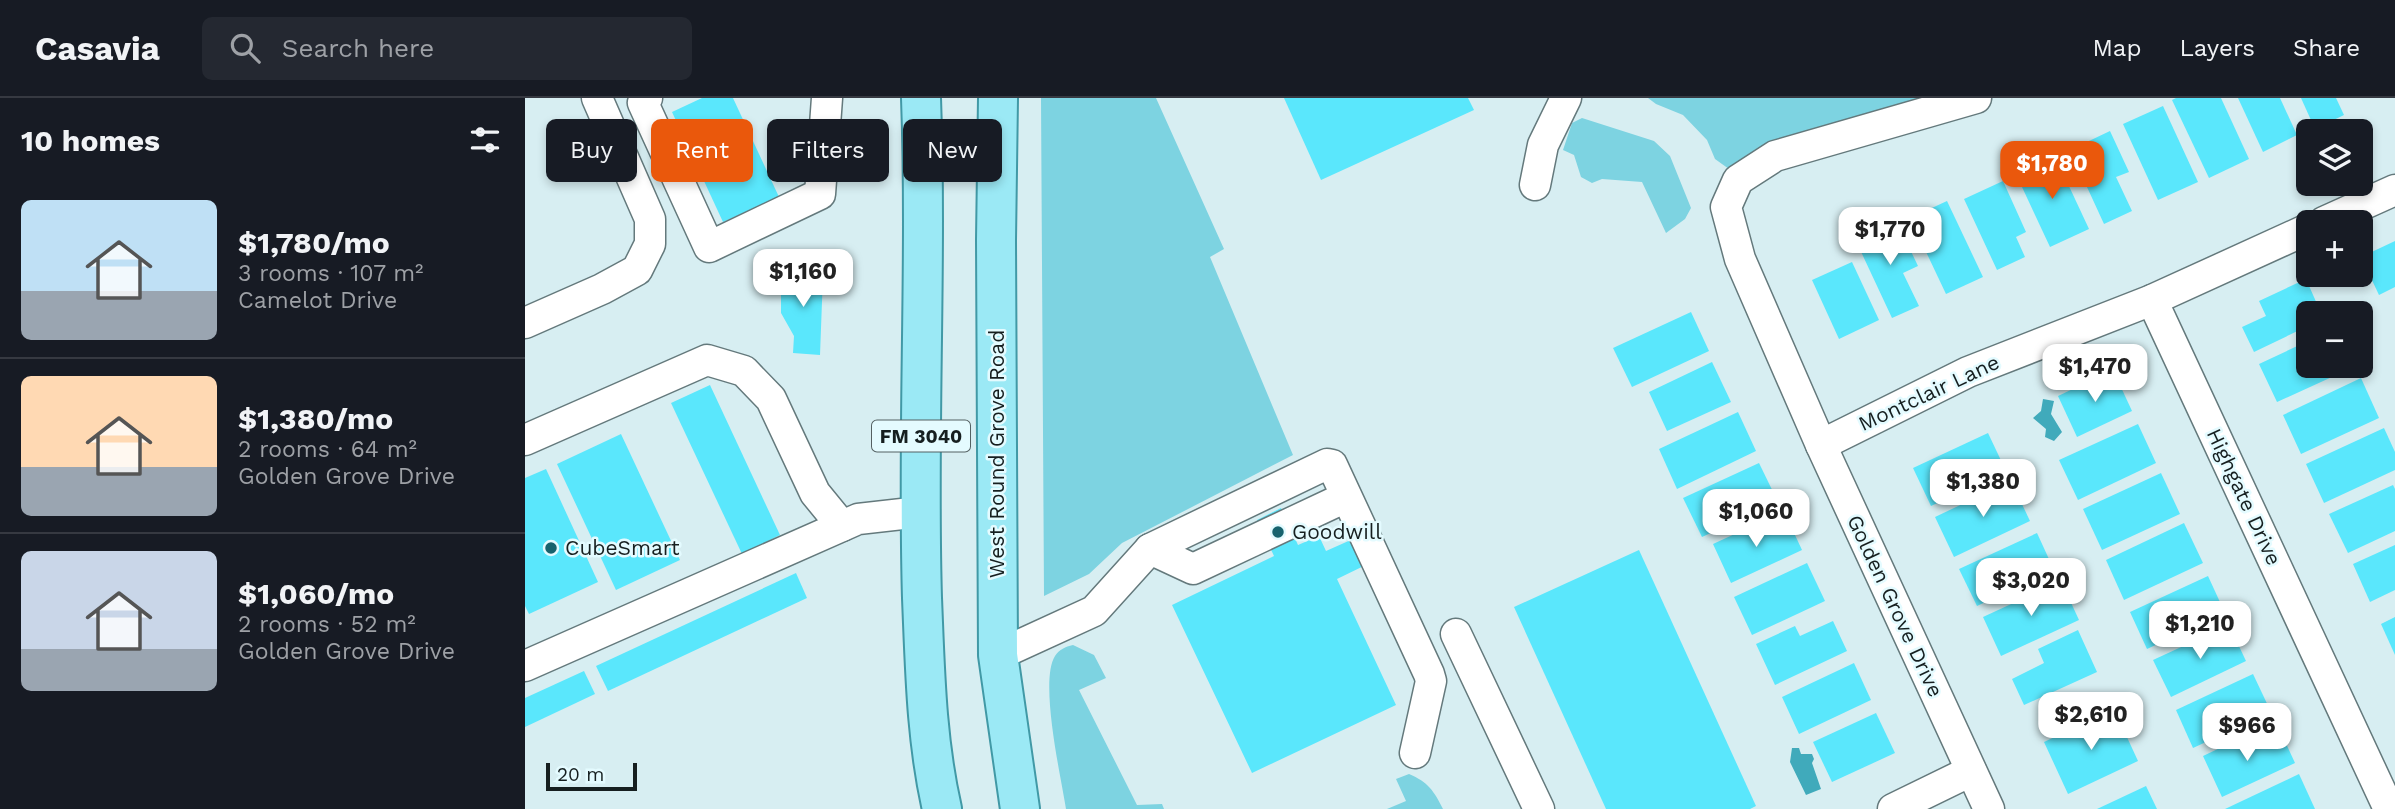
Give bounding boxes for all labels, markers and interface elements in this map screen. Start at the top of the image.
search box [202,17,692,80]
text: Casavia [35,29,160,68]
icon: search [226,29,264,67]
text: Search here [282,33,434,63]
text: Map [2093,34,2141,62]
text: Layers [2179,34,2255,62]
text: Share [2293,34,2360,62]
chip: Buy [546,119,637,182]
chip: Rent [651,119,753,182]
chip: Filters [767,119,889,182]
chip: New [903,119,1002,182]
map controls [2296,119,2373,378]
button: layers [2296,119,2373,196]
icon: filters [466,121,504,159]
text: 10 homes [21,123,160,158]
pin: $1,780 [1995,141,2109,201]
text: $1,780 [2016,150,2088,177]
pin: $1,770 [1833,208,1947,267]
button: + [2296,210,2373,287]
text: $1,770 [1855,216,1925,243]
text: $1,780/mo [238,225,390,260]
icon: home [77,228,161,312]
pin: $1,160 [746,250,860,309]
text: $1,160 [769,258,837,285]
text: 3 rooms · 107 m² [238,260,424,287]
text: Camelot Drive [238,287,397,314]
button: − [2296,301,2373,378]
street label: West Round Grove Road [984,330,1009,578]
pin: $1,470 [2038,344,2152,404]
street label: Montclair Lane [1854,349,2003,436]
text: $1,470 [2058,353,2132,380]
text: $1,380/mo [238,401,393,436]
icon: home [77,404,161,488]
road number: FM 3040 [872,420,970,452]
street label: Highgate Drive [2202,424,2287,569]
text: 2 rooms · 64 m² [238,436,417,463]
pin: $1,380 [1926,460,2040,519]
text: Golden Grove Drive [238,463,455,490]
text: $1,380 [1946,468,2020,495]
pin: $1,060 [1699,490,1813,549]
text: $1,060 [1719,498,1793,525]
street label: Golden Grove Drive [1842,511,1949,701]
place label: Goodwill [1292,519,1382,544]
marker: Goodwill [1270,524,1286,540]
place label: CubeSmart [565,535,680,560]
marker: CubeSmart [543,540,559,556]
pin: $3,020 [1974,559,2088,618]
text: $3,020 [1992,567,2070,594]
text: $1,060/mo [238,576,394,611]
icon: home [77,579,161,663]
pin: $1,210 [2143,602,2257,661]
text: $1,210 [2165,610,2235,637]
text: 2 rooms · 52 m² [238,611,416,638]
text: Golden Grove Drive [238,638,455,665]
pin: $2,610 [2034,692,2148,752]
text: $2,610 [2054,701,2128,728]
pin: $966 [2206,704,2288,763]
text: $966 [2218,712,2276,739]
scale bar [546,760,637,792]
text: 20 m [557,763,604,786]

